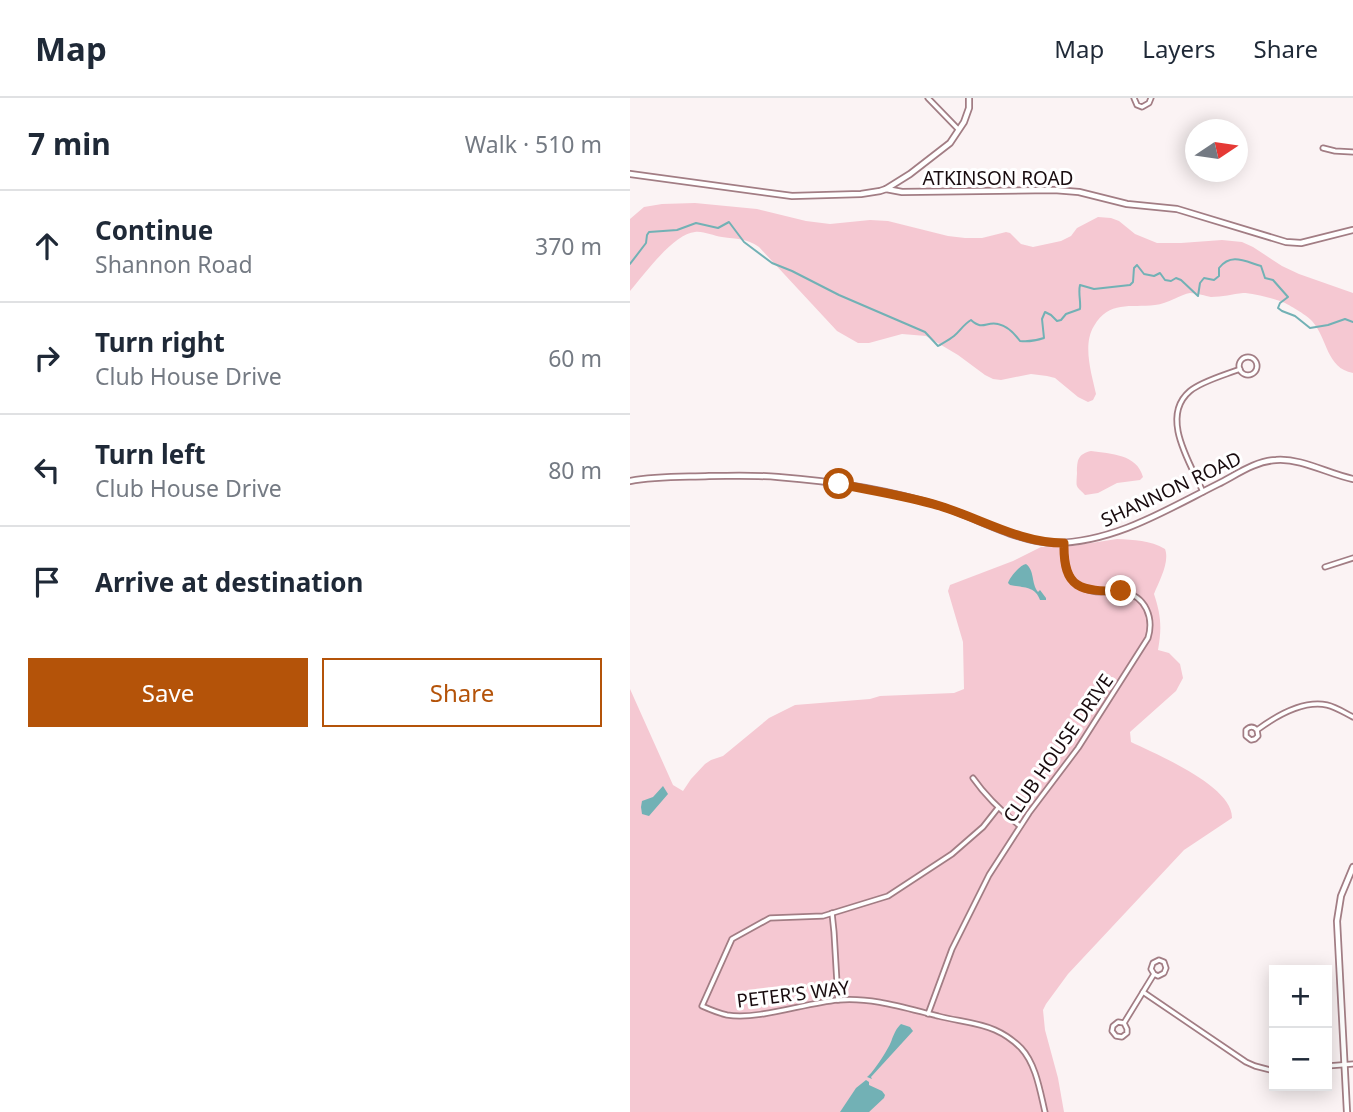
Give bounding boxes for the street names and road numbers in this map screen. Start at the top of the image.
street label: ATKINSON ROAD [923,165,1073,191]
street label: SHANNON ROAD [1097,445,1245,533]
street label: CLUB HOUSE DRIVE [997,669,1119,827]
street label: PETER'S WAY [735,974,851,1014]

